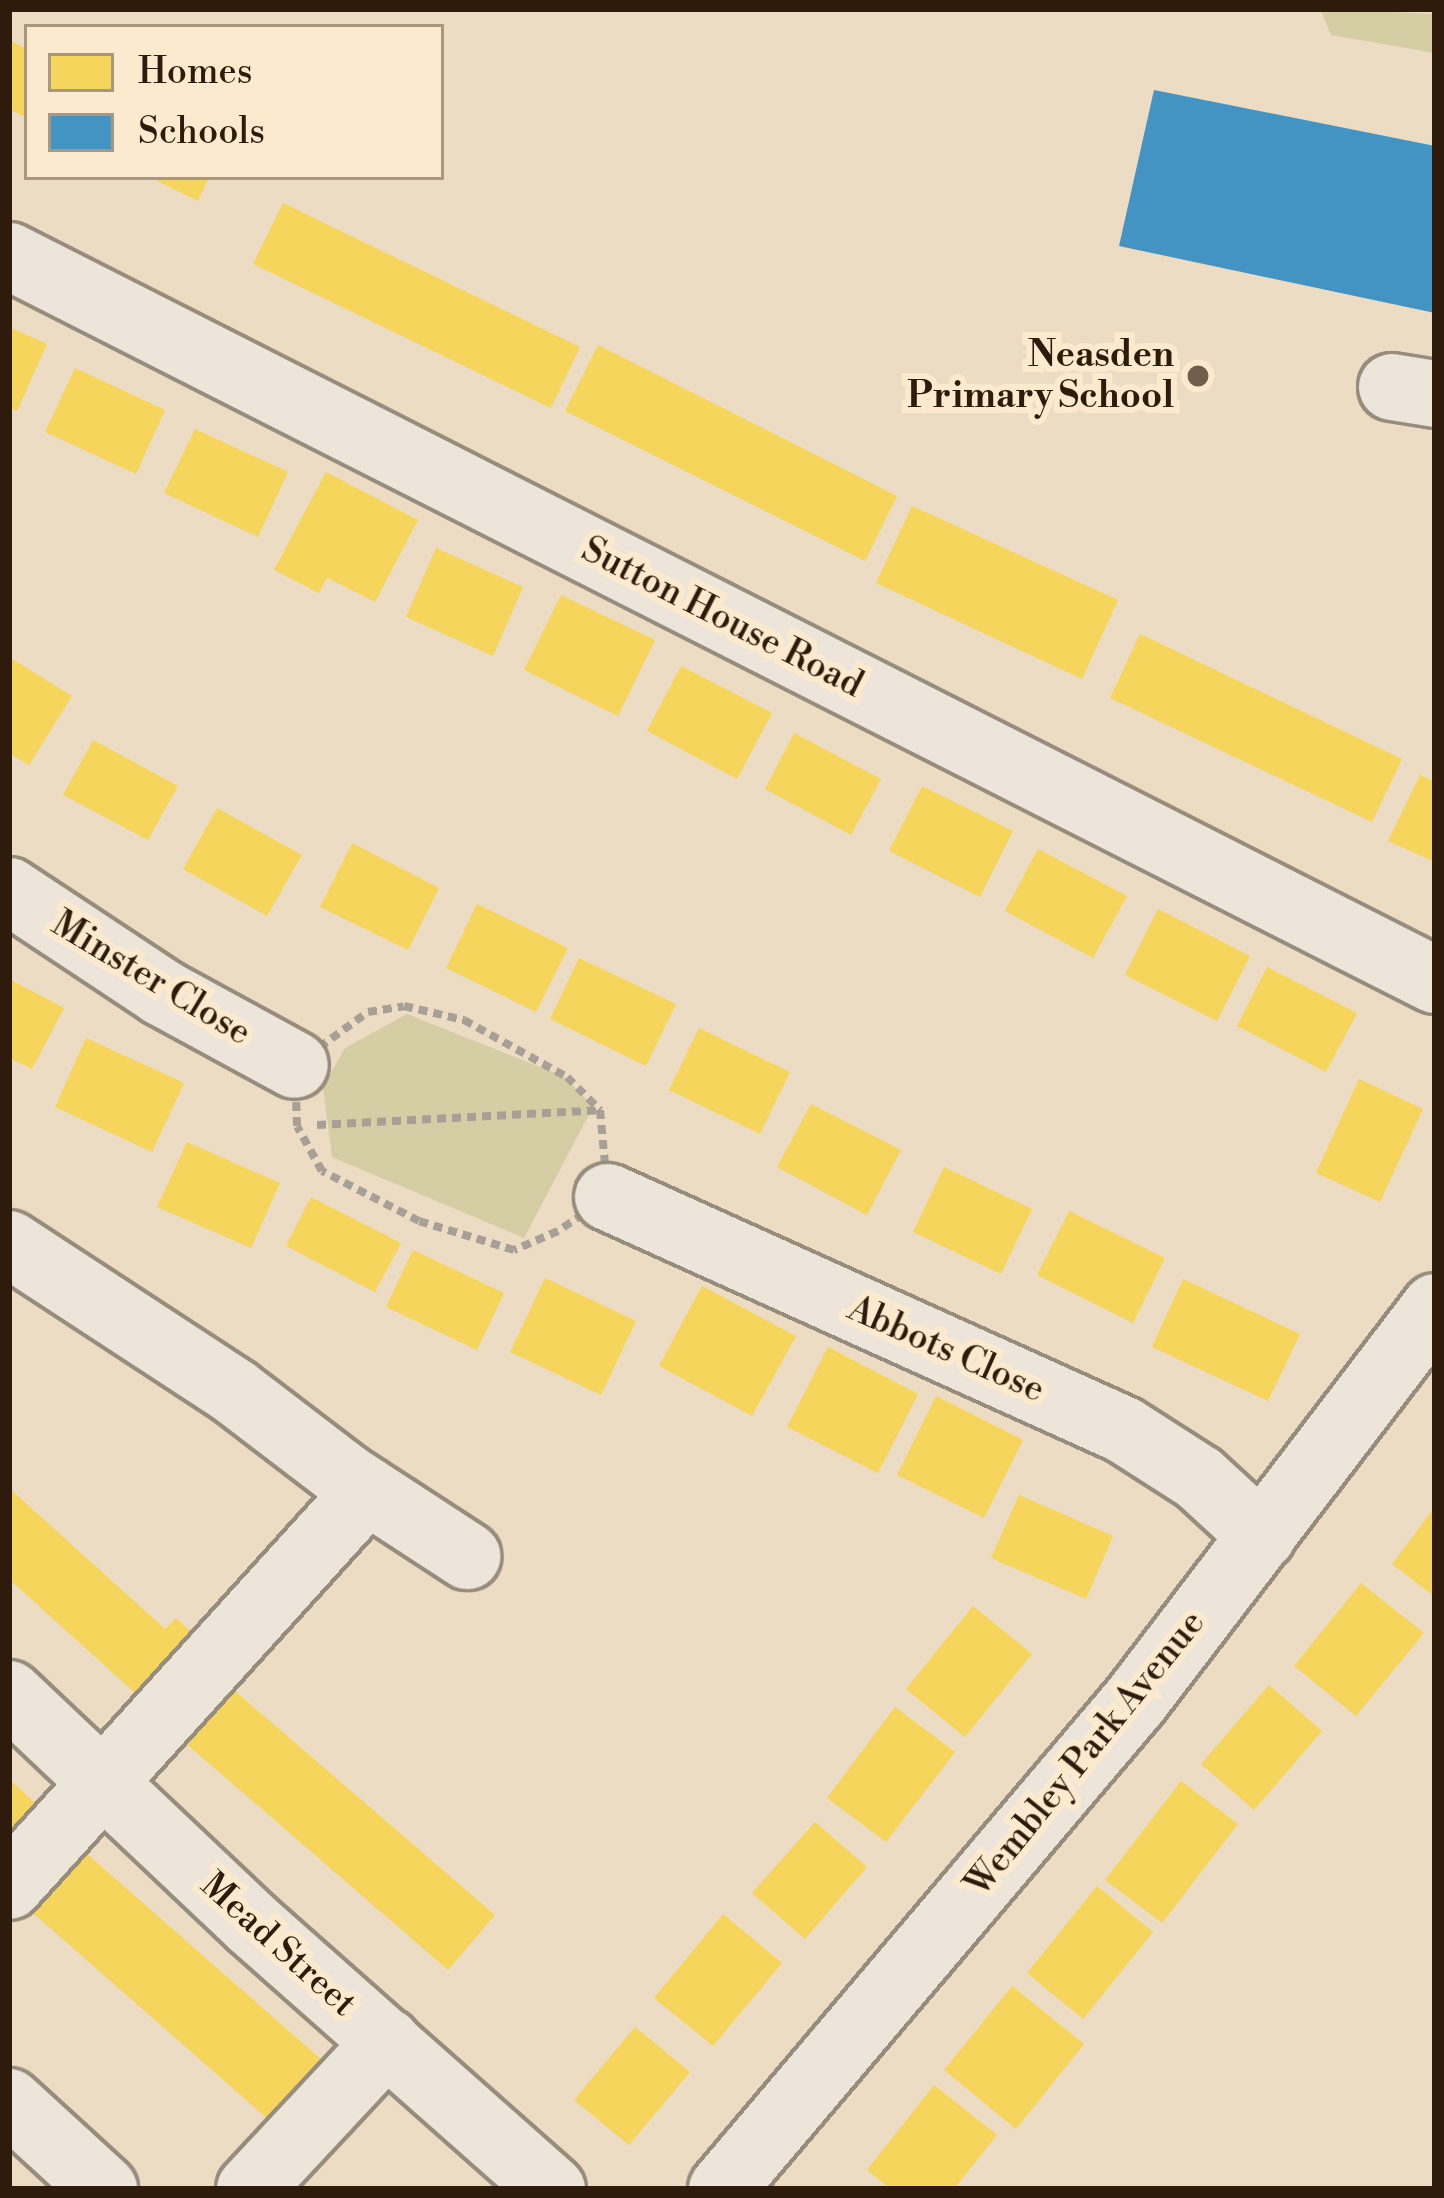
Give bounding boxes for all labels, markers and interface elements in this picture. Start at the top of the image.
legend [24,24,444,180]
text: Homes [138,50,253,95]
text: Schools [138,110,265,155]
place label: Neasden Primary School [907,333,1174,418]
marker: Neasden Primary School [1185,363,1211,389]
street label: Sutton House Road [574,528,870,708]
street label: Minster Close [44,903,258,1055]
street label: Abbots Close [841,1287,1051,1413]
street label: Wembley Park Avenue [957,1602,1215,1906]
street label: Mead Street [192,1864,364,2026]

